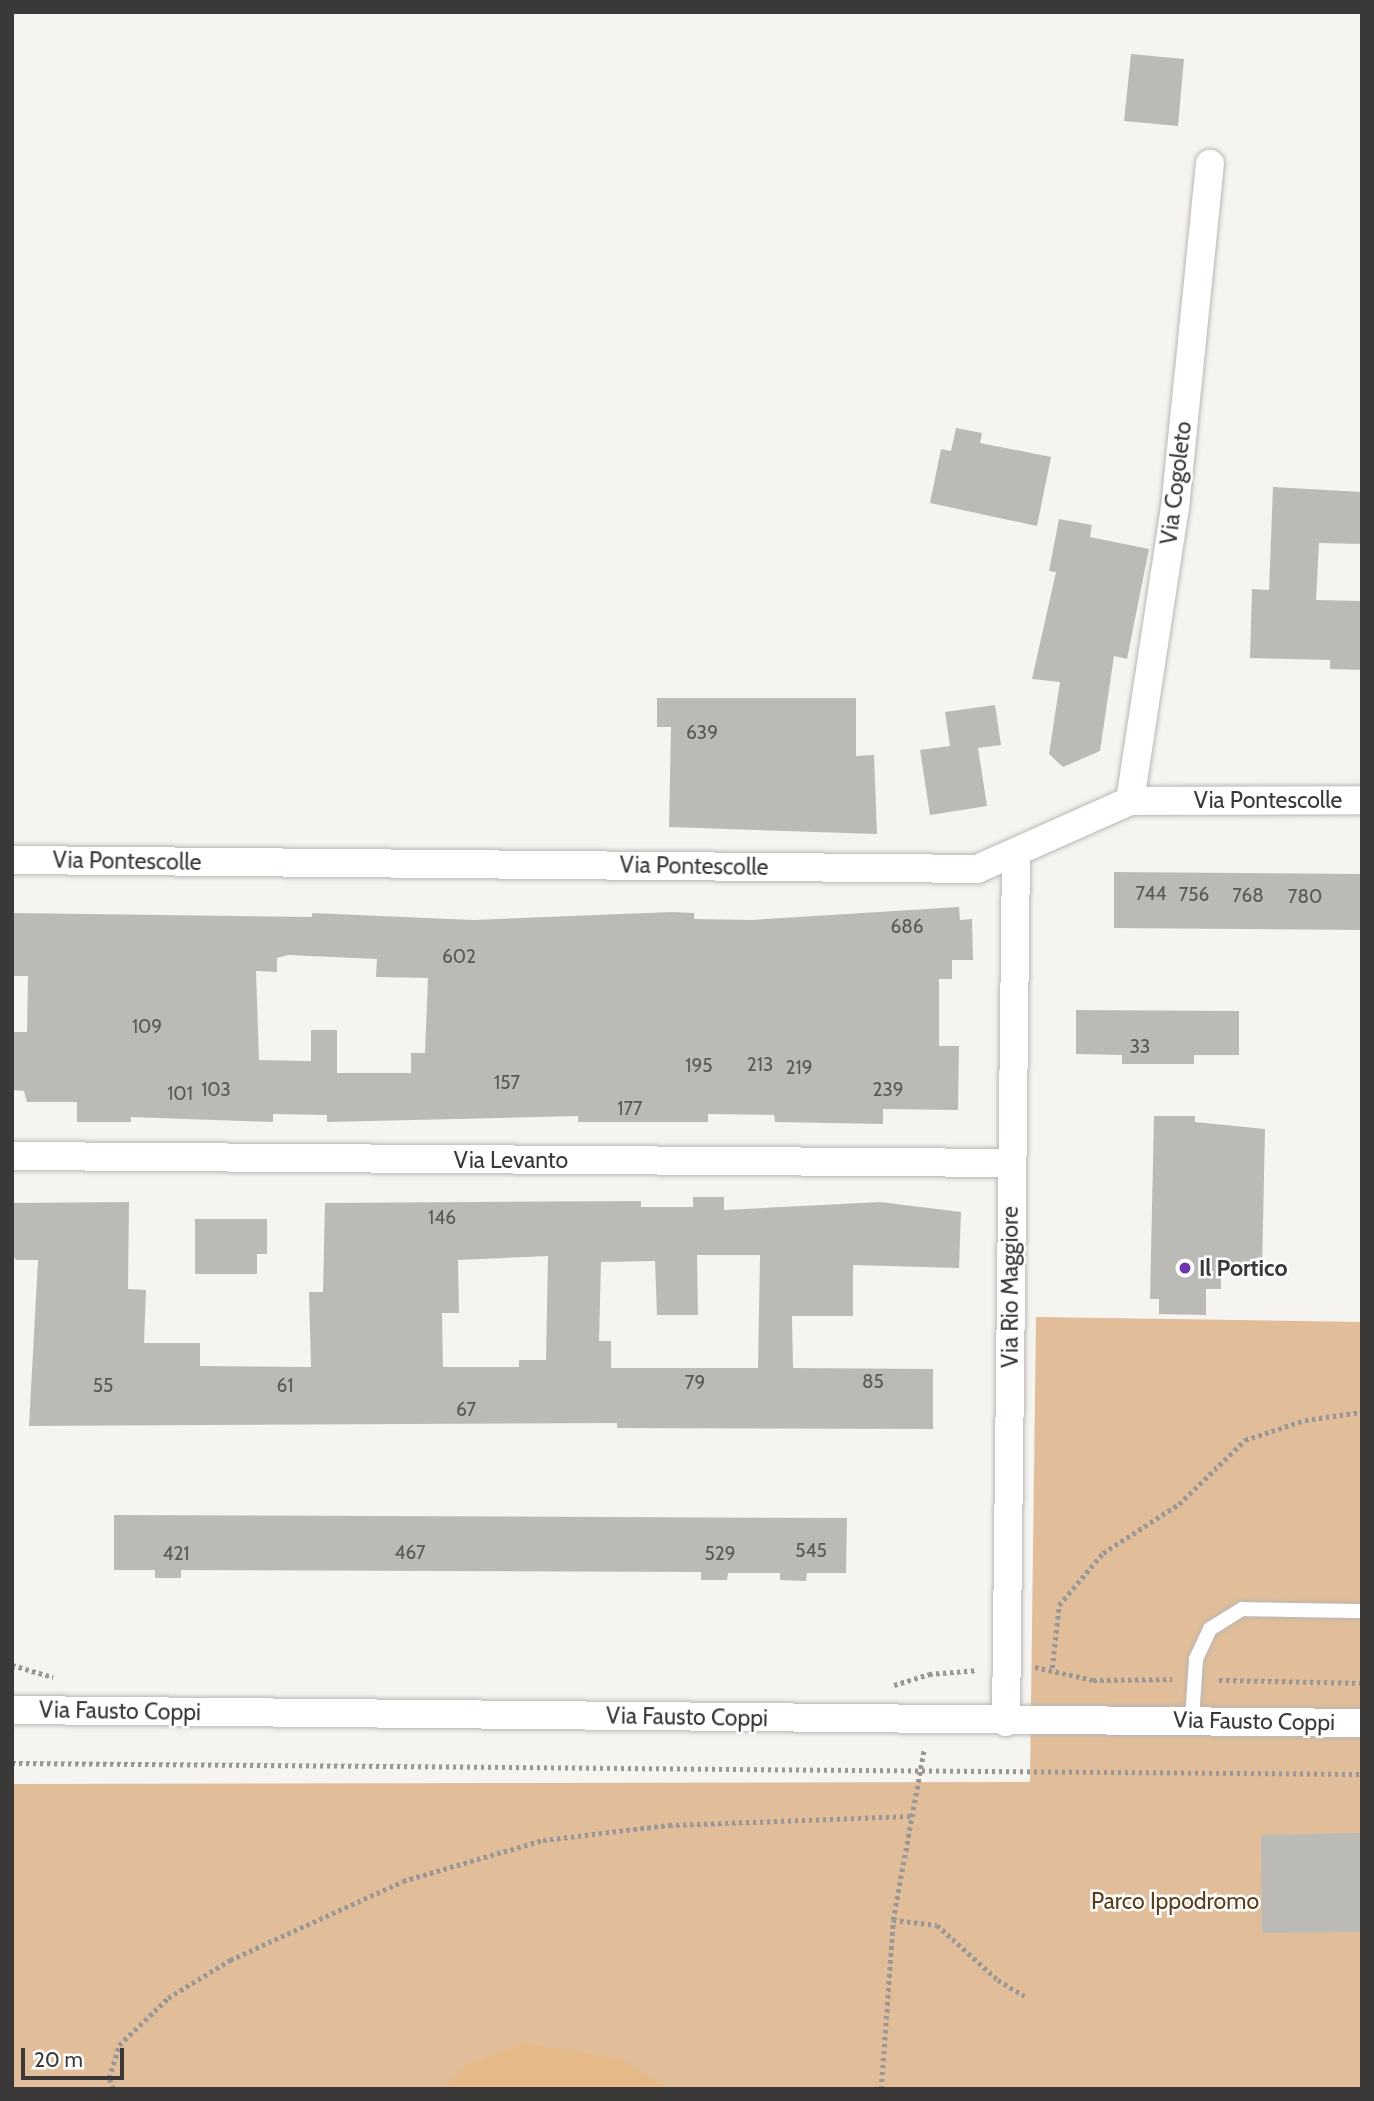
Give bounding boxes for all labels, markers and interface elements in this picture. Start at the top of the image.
street label: Via Cogoleto [1155,420,1197,546]
house number: 639 [686,722,718,744]
street label: Via Pontescolle [1194,786,1342,814]
street label: Via Pontescolle [52,846,202,876]
street label: Via Pontescolle [619,851,769,881]
house number: 744 [1136,883,1166,905]
house number: 756 [1179,884,1209,906]
house number: 768 [1232,885,1264,907]
house number: 780 [1288,886,1322,908]
house number: 686 [890,916,924,938]
house number: 602 [442,946,476,968]
house number: 109 [132,1016,162,1038]
house number: 33 [1130,1036,1150,1058]
house number: 213 [747,1054,773,1076]
house number: 195 [685,1055,713,1077]
house number: 219 [786,1057,812,1079]
house number: 157 [494,1072,520,1094]
house number: 103 [201,1079,231,1101]
house number: 239 [872,1079,904,1101]
house number: 101 [167,1083,193,1105]
house number: 177 [617,1098,643,1120]
street label: Via Levanto [454,1146,568,1174]
street label: Via Rio Maggiore [996,1206,1024,1368]
house number: 146 [428,1207,456,1229]
place label: Il Portico [1199,1254,1288,1282]
marker: Il Portico [1177,1260,1193,1276]
house number: 85 [862,1371,884,1393]
house number: 79 [685,1372,705,1394]
house number: 55 [93,1375,113,1397]
house number: 61 [277,1375,293,1397]
house number: 67 [456,1399,476,1421]
house number: 545 [795,1540,827,1562]
house number: 467 [394,1542,426,1564]
house number: 421 [162,1543,190,1565]
house number: 529 [704,1543,736,1565]
street label: Via Fausto Coppi [39,1696,201,1726]
street label: Via Fausto Coppi [606,1702,768,1732]
street label: Via Fausto Coppi [1173,1706,1335,1736]
park label: Parco Ippodromo [1091,1887,1259,1915]
scale bar [24,2035,128,2078]
text: 20 m [34,2047,83,2072]

